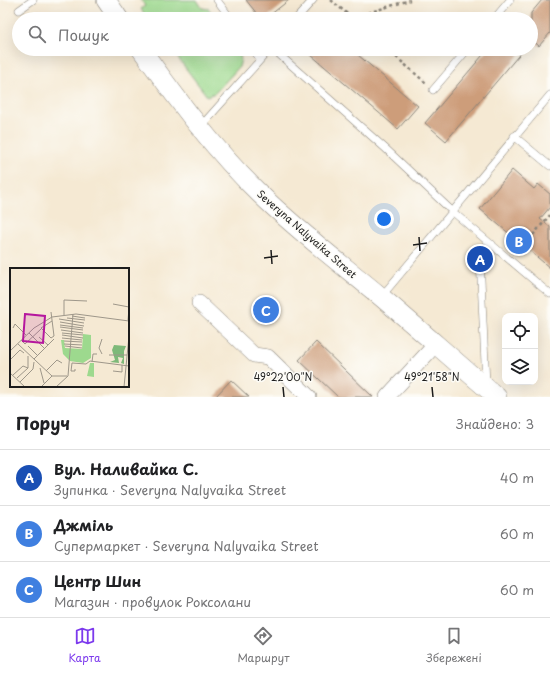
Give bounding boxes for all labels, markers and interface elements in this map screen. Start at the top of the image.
search box [12,12,538,56]
icon: search [26,23,48,45]
text: Пошук [58,23,109,46]
street label: Severyna Nalyvaika Street [254,186,360,282]
your location [374,209,394,229]
pin: B [506,226,532,256]
pin: A [467,244,493,274]
inset map [10,268,129,387]
pin: C [253,295,279,325]
map controls [502,313,538,385]
button: locate [502,313,538,349]
button: layers [502,349,538,385]
text: 49°22'00"N [254,369,313,384]
text: 49°21'58"N [404,369,460,384]
text: Поруч [16,410,70,436]
text: Знайдено: 3 [456,414,534,433]
text: Вул. Наливайка С. [54,457,198,480]
text: A [24,468,34,487]
text: 40 m [500,468,534,487]
text: Зупинка · Severyna Nalyvaika Street [54,480,286,499]
text: Джміль [54,513,113,536]
text: B [25,524,33,543]
text: 60 m [500,524,534,543]
text: Супермаркет · Severyna Nalyvaika Street [54,536,319,555]
text: Центр Шин [54,569,141,592]
text: C [24,580,34,599]
text: 60 m [500,580,534,599]
text: Магазин · провулок Роксолани [54,592,251,611]
tab: Карта [68,625,101,666]
tab: Маршрут [237,625,290,666]
tab: Збережені [426,625,482,666]

